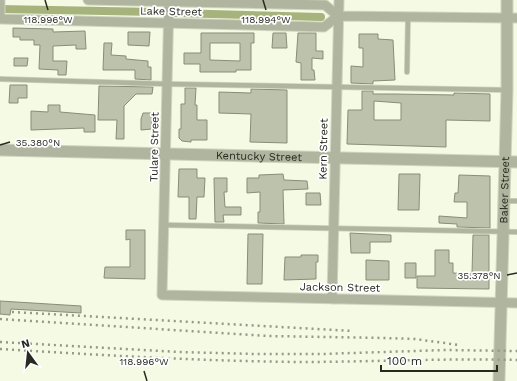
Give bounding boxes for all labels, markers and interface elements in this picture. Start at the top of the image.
street label: Lake Street [140,4,203,19]
text: 118.996°W [23,14,73,25]
text: 118.994°W [241,14,291,25]
street label: Tulare Street [147,112,162,182]
street label: Kern Street [316,118,331,180]
text: 35.380°N [16,137,60,148]
street label: Kentucky Street [216,149,302,164]
street label: Baker Street [497,156,512,224]
text: 35.378°N [457,270,501,281]
street label: Jackson Street [300,280,381,295]
north arrow [8,333,48,373]
text: N [20,336,31,351]
scale bar [381,347,497,373]
text: 100 m [387,354,422,368]
text: 118.996°W [119,356,169,367]

